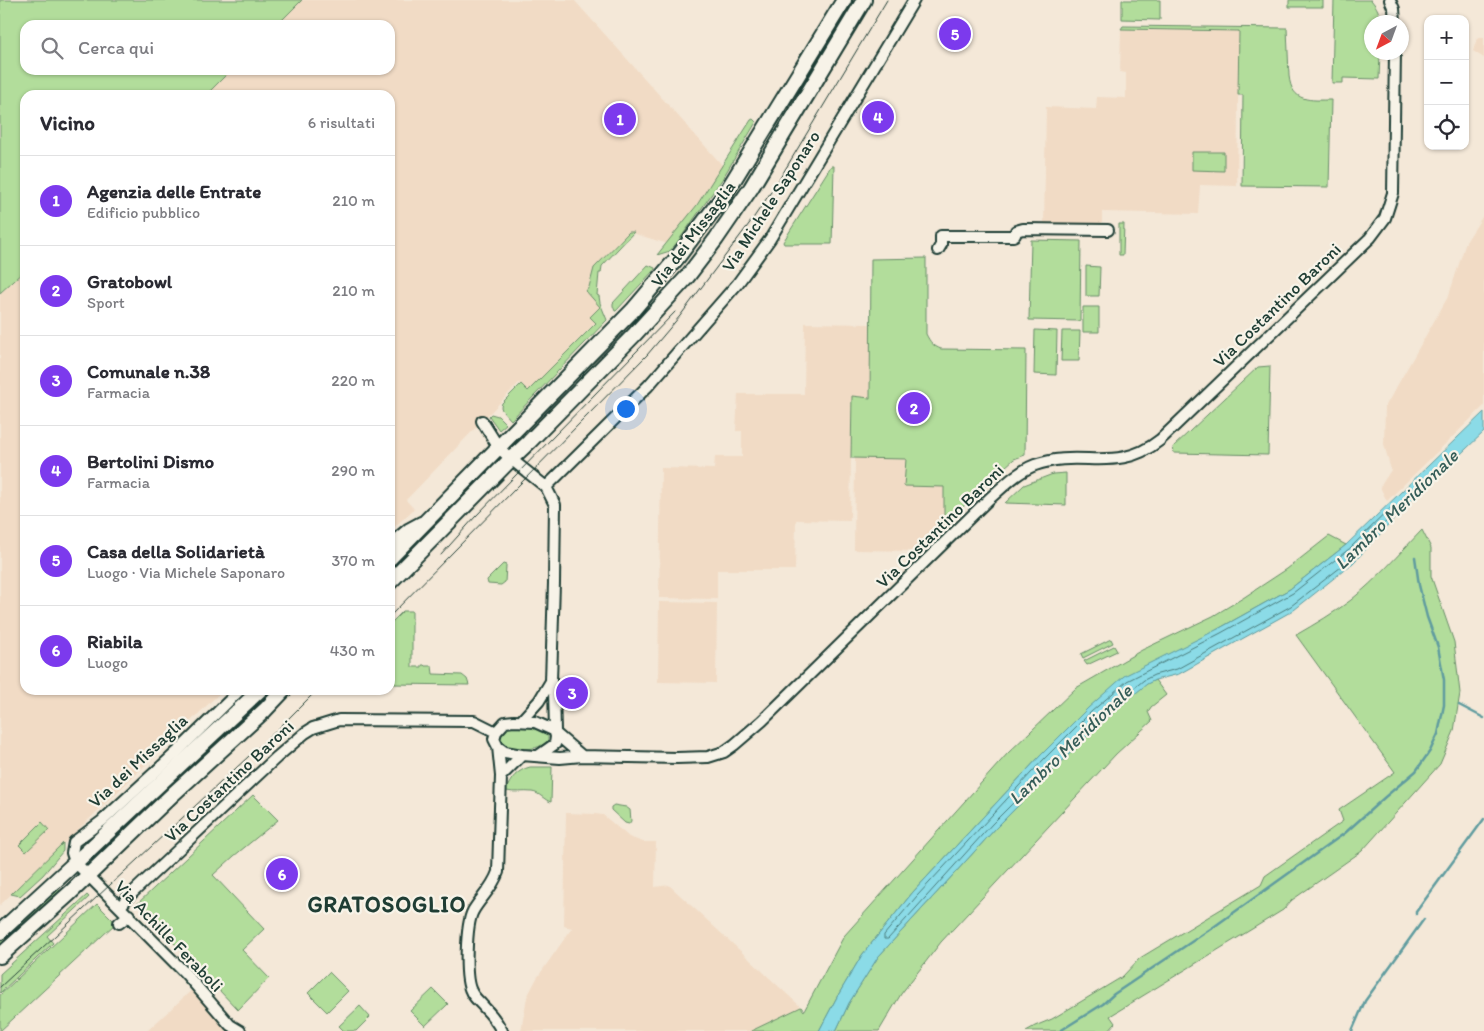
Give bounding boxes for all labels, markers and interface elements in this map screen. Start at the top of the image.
pin: 5 [939,15,971,53]
north arrow [1364,15,1409,60]
map controls [1424,15,1469,150]
button: + [1424,15,1469,60]
search box [20,20,395,75]
icon: search [38,34,66,62]
text: Cerca qui [78,36,154,59]
button: − [1424,60,1469,105]
pin: 4 [862,98,894,136]
pin: 1 [604,100,636,138]
button: locate [1424,105,1469,150]
text: Vicino [40,110,95,135]
text: 6 risultati [308,113,375,132]
street label: Via Michele Saponaro [717,126,825,276]
street label: Via dei Missaglia [646,176,740,291]
text: Agenzia delle Entrate [87,180,261,203]
text: 1 [52,191,60,210]
text: 210 m [332,191,375,210]
text: Edificio pubblico [87,203,200,222]
street label: Via Costantino Baroni [1208,238,1346,372]
text: Gratobowl [87,270,172,293]
text: 2 [52,281,60,300]
text: 210 m [332,281,375,300]
text: Sport [87,293,125,312]
text: Comunale n.38 [87,360,210,383]
text: 3 [52,371,60,390]
text: 220 m [331,371,375,390]
text: Farmacia [87,383,150,402]
pin: 2 [898,389,930,427]
your location [613,396,639,422]
water label: Lambro Meridionale [1330,444,1464,574]
text: Bertolini Dismo [87,450,214,473]
street label: Via Costantino Baroni [871,459,1009,593]
text: 4 [51,461,61,480]
text: 290 m [331,461,375,480]
text: Farmacia [87,473,150,492]
text: Casa della Solidarietà [87,540,265,563]
text: 5 [52,551,60,570]
text: 370 m [331,551,375,570]
text: Luogo · Via Michele Saponaro [87,563,285,582]
text: Riabila [87,630,143,653]
text: 6 [52,641,60,660]
text: 430 m [330,641,375,660]
text: Luogo [87,653,128,672]
pin: 3 [556,674,588,712]
water label: Lambro Meridionale [1004,679,1138,809]
street label: Via dei Missaglia [84,709,192,812]
street label: Via Costantino Baroni [160,715,298,847]
pin: 6 [266,855,298,893]
street label: Via Achille Feraboli [110,876,228,996]
district label: GRATOSOGLIO [307,891,467,918]

